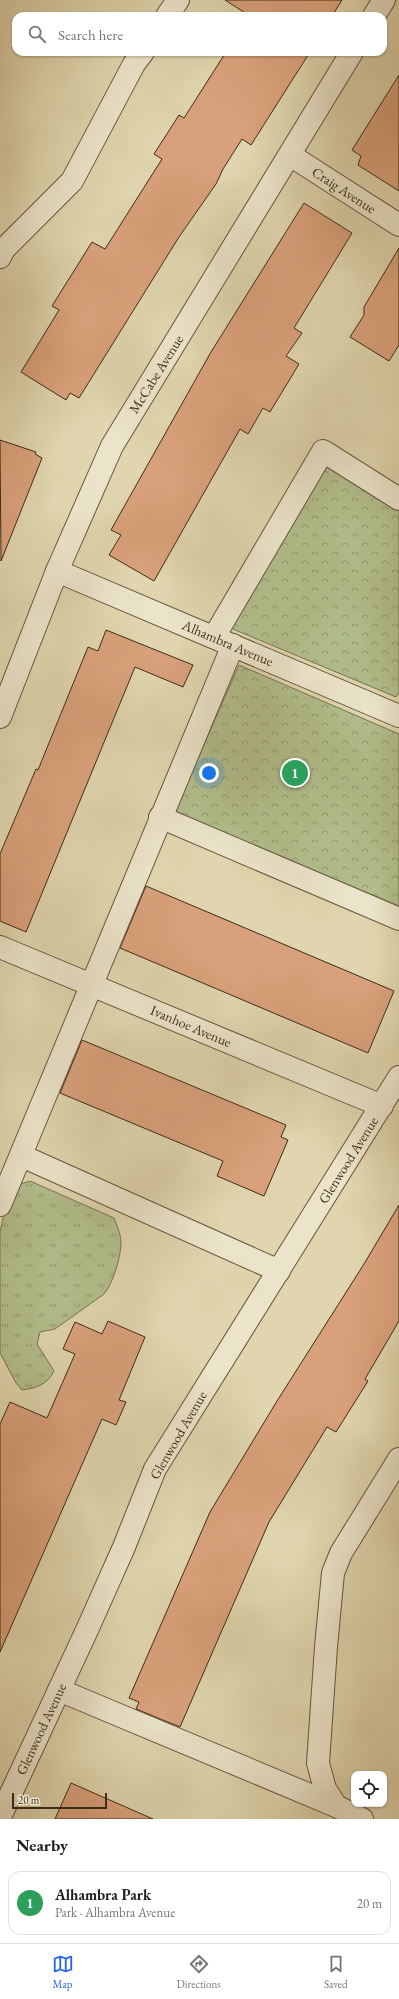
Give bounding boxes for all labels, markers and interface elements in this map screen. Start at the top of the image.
search box [12,12,387,56]
icon: search [26,23,48,45]
text: Search here [58,25,123,44]
street label: Craig Avenue [309,163,380,218]
street label: McCabe Avenue [125,331,188,417]
street label: Alhambra Avenue [179,615,277,670]
pin: 1 [282,758,308,788]
your location [199,763,219,783]
street label: Ivanhoe Avenue [148,1001,235,1051]
street label: Glenwood Avenue [314,1113,382,1207]
street label: Glenwood Avenue [145,1387,211,1482]
street label: Glenwood Avenue [12,1680,70,1778]
map controls [351,1771,387,1807]
button: locate [351,1771,387,1807]
scale bar [12,1791,107,1810]
text: 20 m [18,1793,39,1807]
text: Nearby [16,1834,68,1856]
text: Alhambra Park [55,1885,151,1904]
text: 1 [27,1895,33,1912]
text: 20 m [357,1895,382,1912]
text: Park · Alhambra Avenue [55,1904,175,1921]
tab: Map [52,1953,74,1991]
tab: Directions [177,1953,221,1991]
tab: Saved [324,1953,347,1991]

